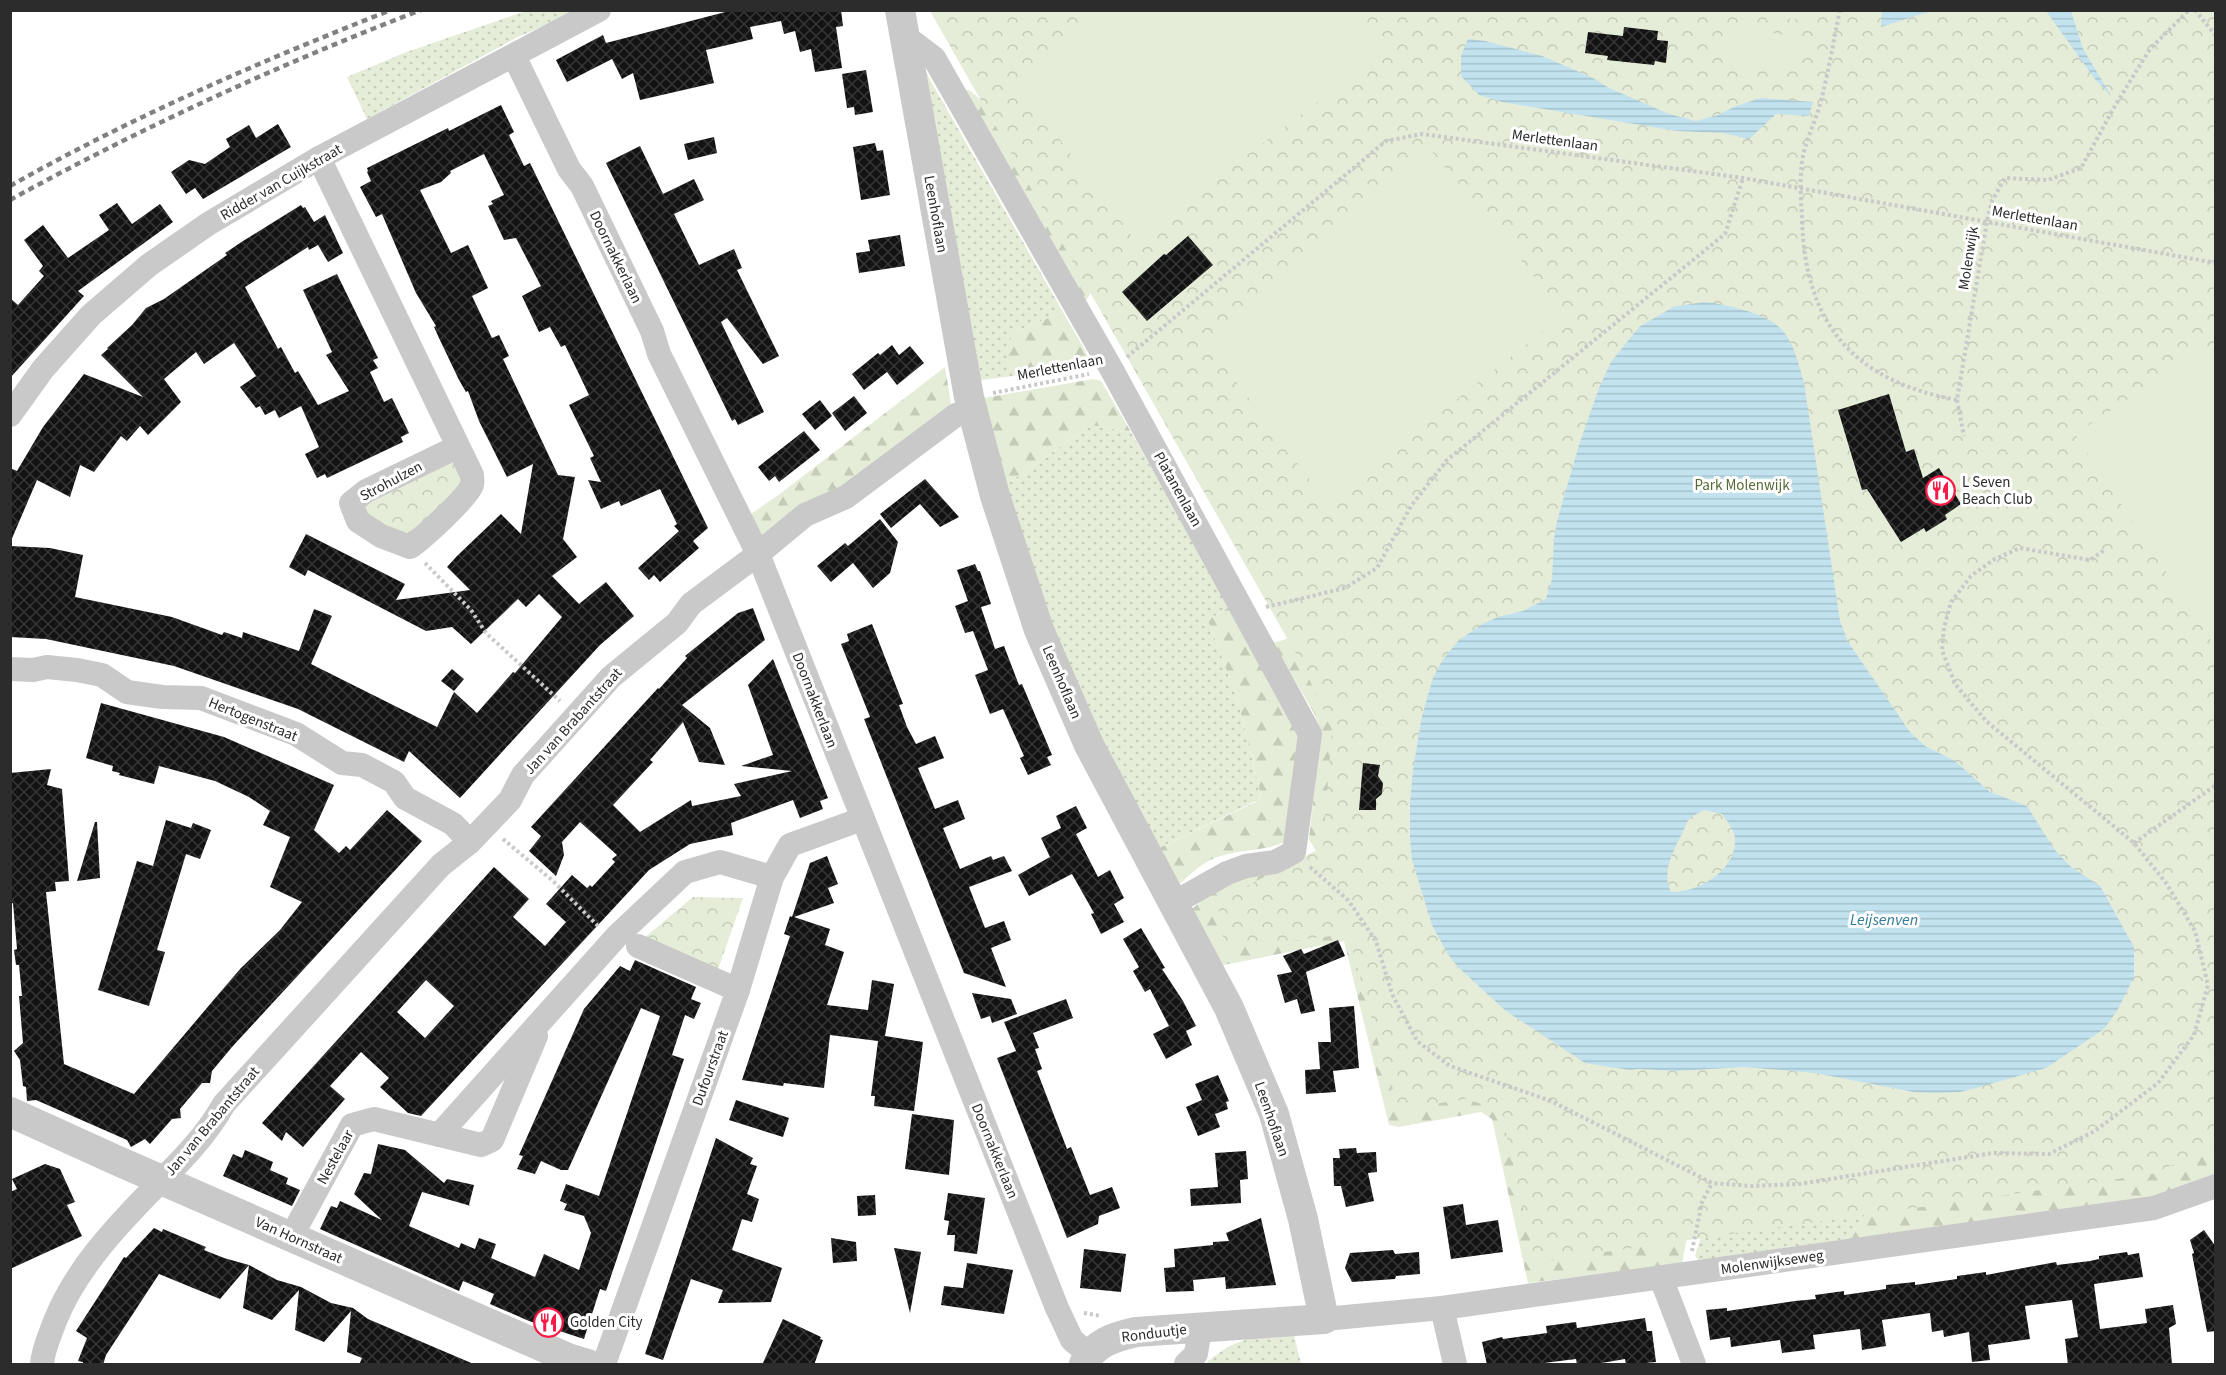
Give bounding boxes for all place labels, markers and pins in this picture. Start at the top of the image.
place label: L Seven Beach Club [1962,472,2032,510]
restaurant icon: L Seven Beach Club [1925,475,1957,507]
restaurant icon: Golden City [533,1306,565,1338]
place label: Golden City [570,1312,643,1333]

